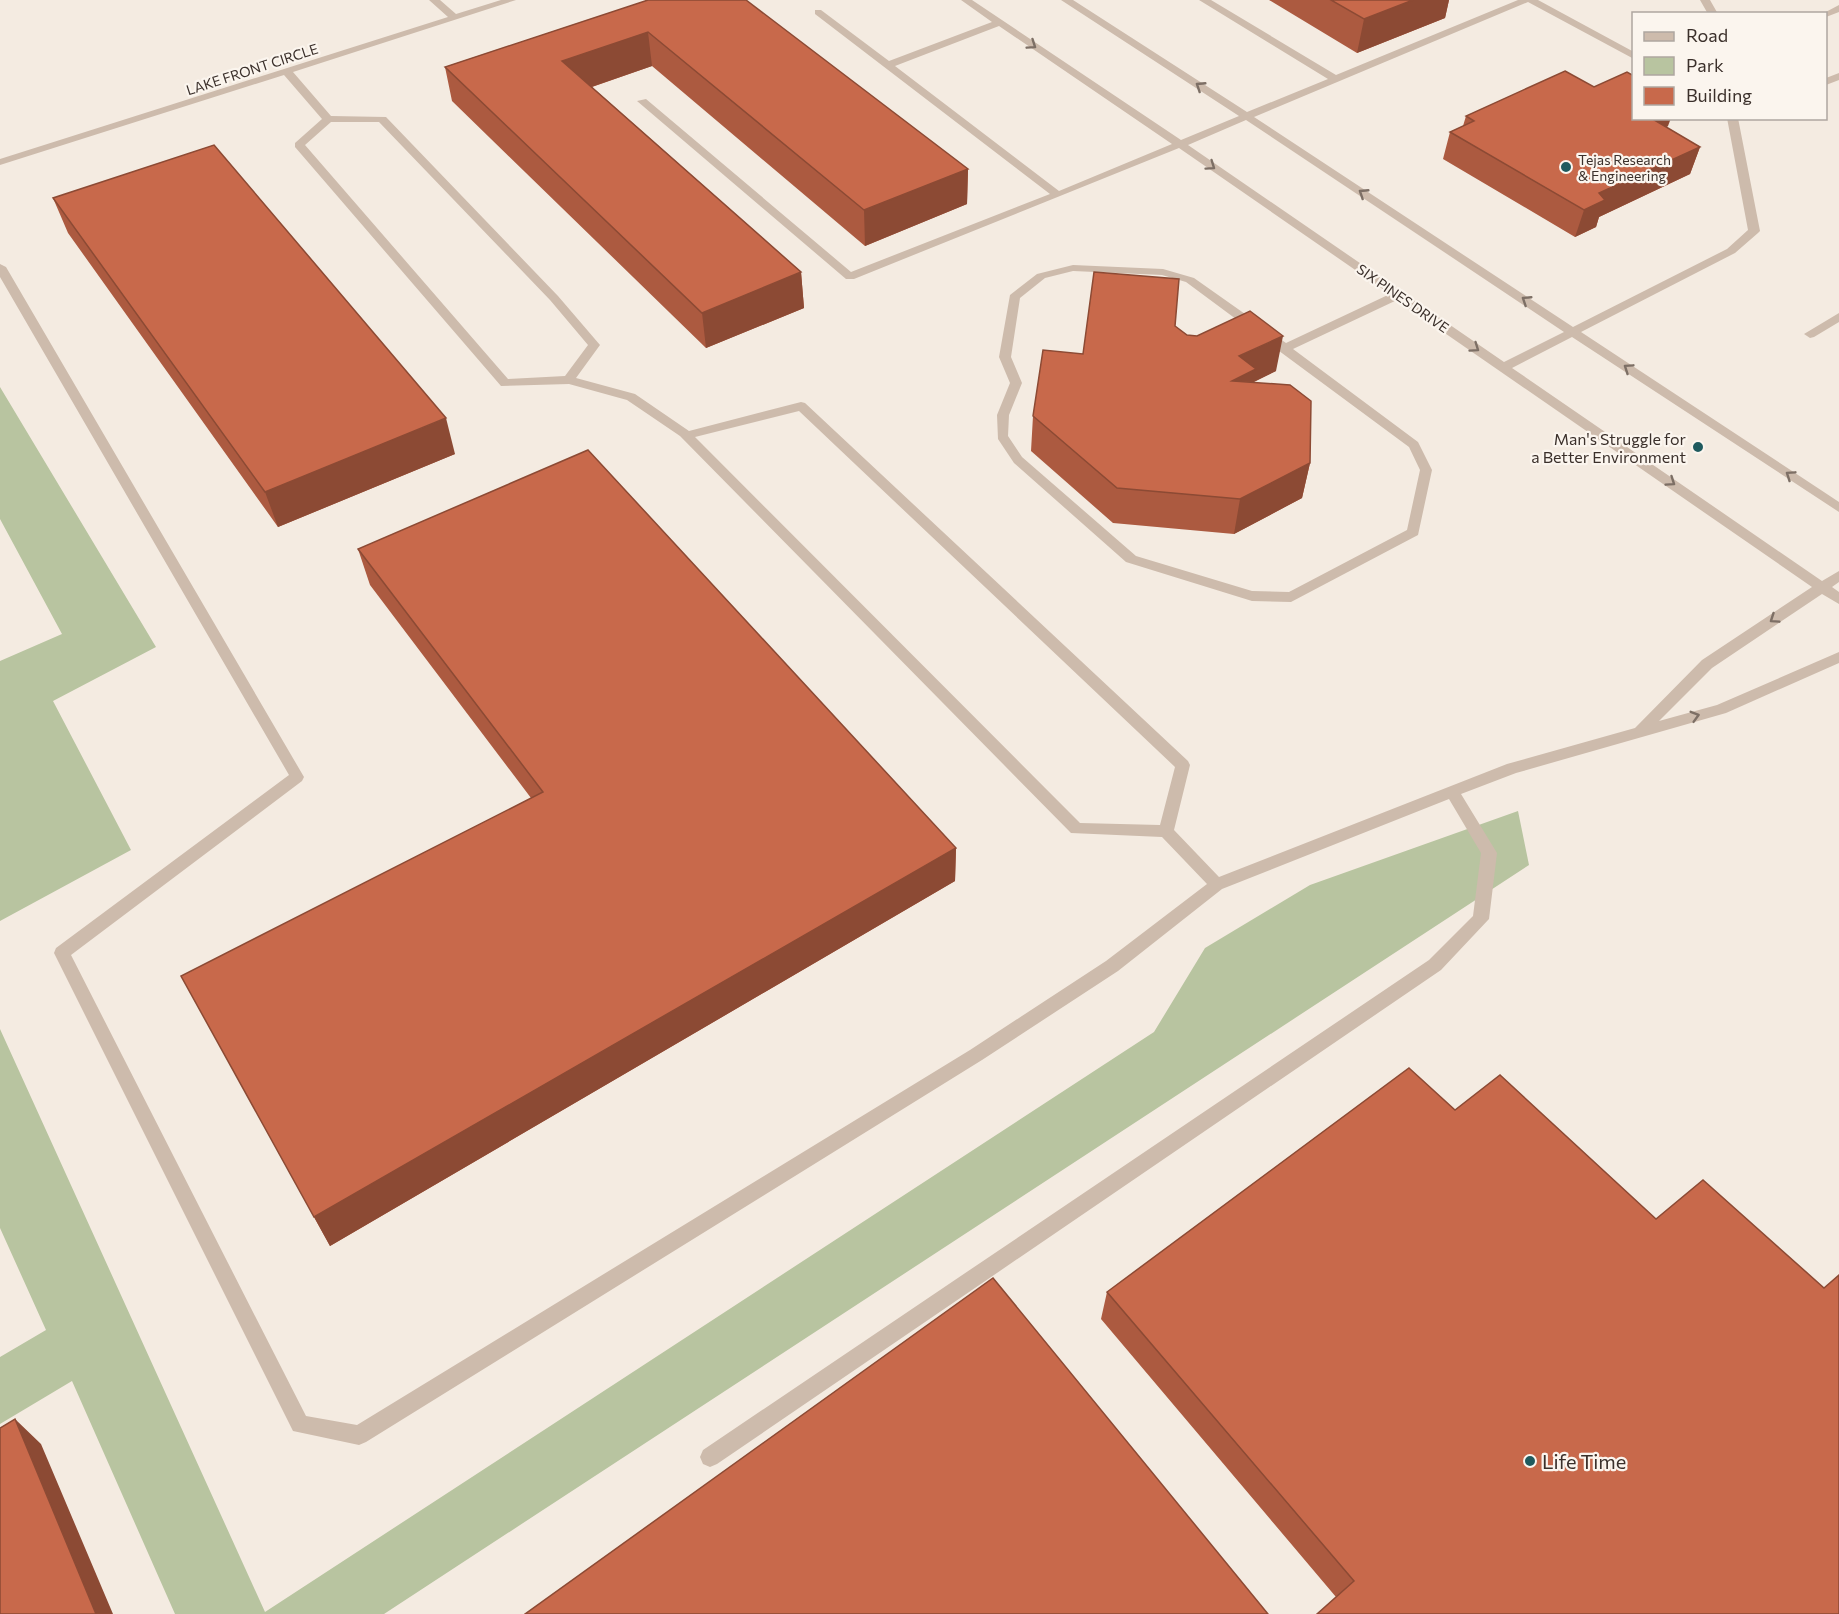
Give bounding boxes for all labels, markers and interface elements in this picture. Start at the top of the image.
legend [1632,12,1827,120]
text: Road [1686,24,1728,46]
one-way arrow [1025,38,1036,49]
street label: LAKE FRONT CIRCLE [184,40,320,98]
text: Park [1686,54,1724,76]
one-way arrow [1196,82,1207,93]
text: Building [1686,84,1752,106]
place label: Tejas Research & Engineering [1578,151,1671,184]
one-way arrow [1204,159,1215,170]
marker: Tejas Research & Engineering [1559,160,1573,174]
one-way arrow [1359,188,1369,200]
street label: SIX PINES DRIVE [1354,260,1452,336]
one-way arrow [1522,296,1533,307]
one-way arrow [1469,341,1480,352]
one-way arrow [1624,363,1634,375]
place label: Man's Struggle for a Better Environment [1531,429,1687,466]
marker: Man's Struggle for a Better Environment [1691,440,1705,454]
one-way arrow [1786,472,1797,483]
one-way arrow [1664,475,1675,486]
one-way arrow [1770,611,1781,622]
one-way arrow [1689,711,1700,723]
place label: Life Time [1542,1449,1626,1473]
marker: Life Time [1523,1454,1537,1468]

